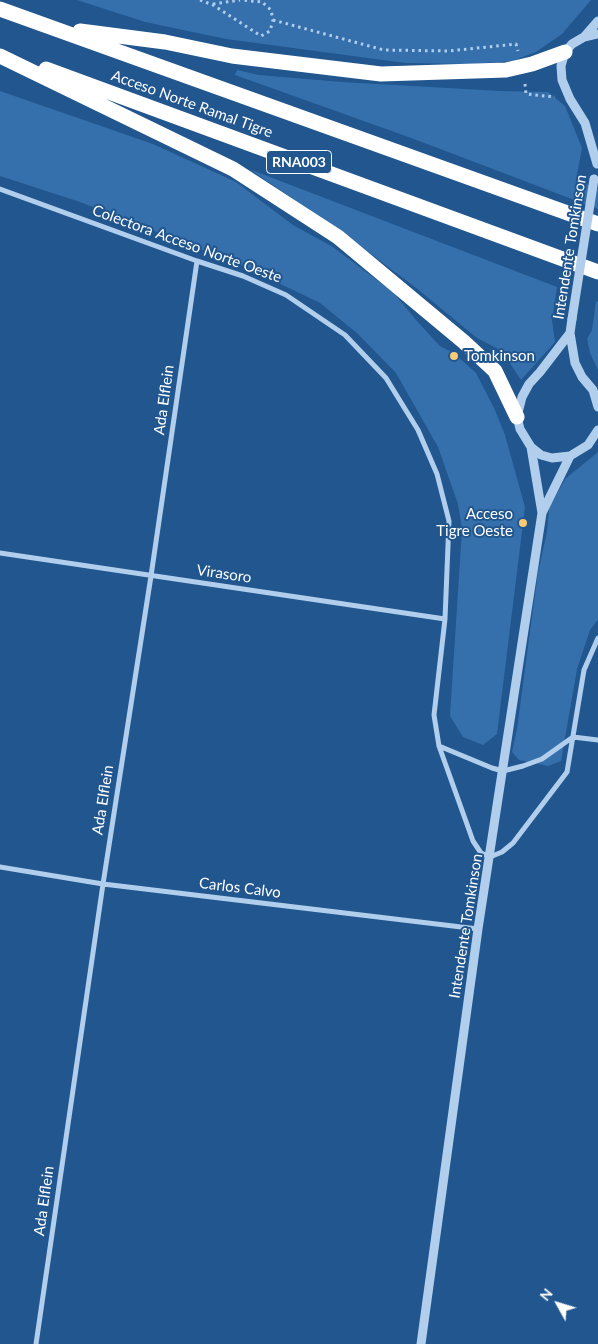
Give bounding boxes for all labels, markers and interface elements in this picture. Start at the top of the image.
street label: Acceso Norte Ramal Tigre [109,66,275,142]
road number: RNA003 [266,150,332,173]
street label: Intendente Tomkinson [550,173,590,321]
street label: Colectora Acceso Norte Oeste [90,201,284,287]
place label: Tomkinson [464,347,535,365]
marker: Tomkinson [448,350,460,362]
street label: Ada Elflein [150,364,178,436]
place label: Acceso Tigre Oeste [436,505,513,540]
marker: Acceso Tigre Oeste [517,517,529,529]
street label: Virasoro [195,561,253,587]
street label: Ada Elflein [89,764,117,836]
street label: Intendente Tomkinson [446,852,486,1000]
street label: Carlos Calvo [198,874,282,902]
street label: Ada Elflein [30,1165,58,1237]
north arrow [533,1279,583,1329]
text: N [536,1285,556,1304]

